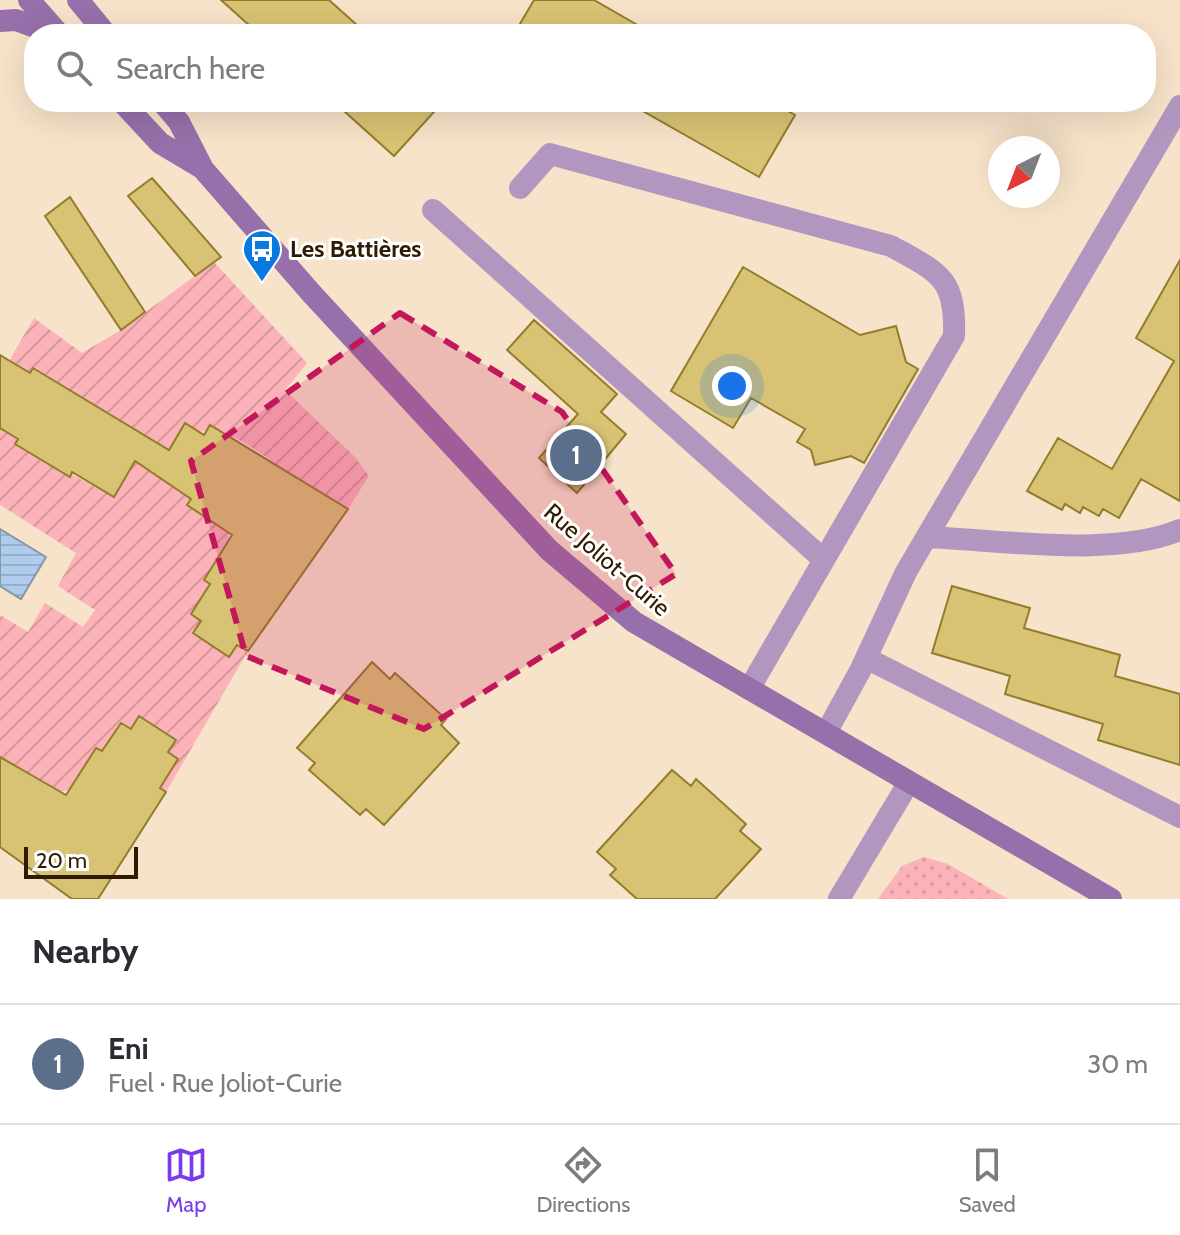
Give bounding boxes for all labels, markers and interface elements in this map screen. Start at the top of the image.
search box [24,24,1156,112]
icon: search [52,46,96,90]
text: Search here [116,50,265,87]
north arrow [988,136,1060,208]
bus stop icon: Les Battières [241,228,283,283]
place label: Les Battières [290,234,421,263]
your location [712,366,752,406]
pin: 1 [550,425,602,485]
street label: Rue Joliot-Curie [538,497,676,622]
scale bar [24,843,138,879]
text: 20 m [36,847,87,874]
text: Nearby [32,930,139,972]
text: Eni [108,1030,149,1067]
text: 1 [53,1048,63,1080]
text: 30 m [1087,1048,1148,1080]
text: Fuel · Rue Joliot-Curie [108,1067,342,1099]
tab: Map [164,1143,208,1218]
tab: Directions [536,1143,630,1218]
tab: Saved [959,1143,1016,1218]

